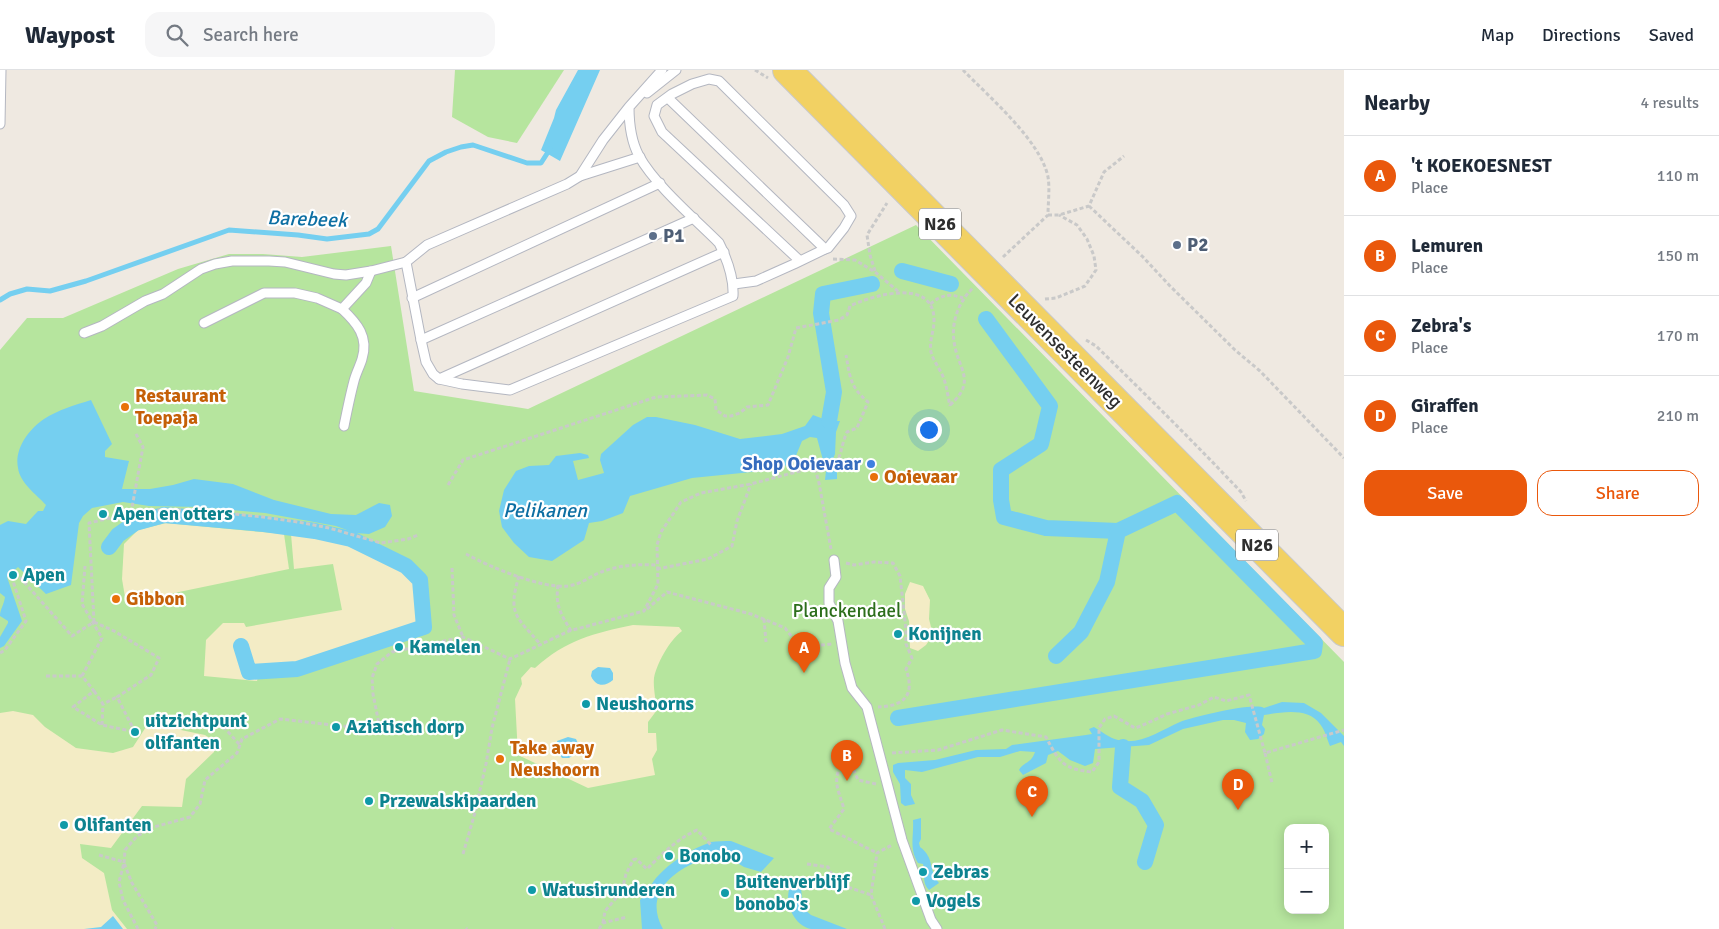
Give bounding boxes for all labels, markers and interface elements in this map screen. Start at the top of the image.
search box [145,12,495,57]
text: Waypost [25,20,115,50]
icon: search [163,21,191,49]
text: Search here [203,23,299,47]
text: Map [1481,24,1514,46]
text: Directions [1542,24,1621,46]
text: Saved [1649,24,1694,46]
text: Nearby [1364,90,1430,116]
text: 4 results [1640,93,1699,113]
text: 't KOEKOESNEST [1411,154,1552,178]
text: A [1375,166,1385,186]
text: 110 m [1657,166,1699,186]
text: Place [1411,178,1448,198]
water label: Barebeek [267,205,349,233]
road number: N26 [919,208,961,240]
place label: P1 [663,224,684,248]
marker: P1 [647,230,659,242]
place label: P2 [1187,233,1208,257]
text: Lemuren [1411,234,1483,258]
marker: P2 [1171,239,1183,251]
text: B [1375,246,1385,266]
text: 150 m [1657,246,1699,266]
text: Place [1411,258,1448,278]
street label: Leuvensesteenweg [1003,289,1127,413]
text: Zebra's [1411,314,1471,338]
text: C [1375,326,1385,346]
text: 170 m [1657,326,1699,346]
text: Place [1411,338,1448,358]
place label: Restaurant Toepaja [135,384,226,430]
text: Giraffen [1411,394,1479,418]
marker: Restaurant Toepaja [119,401,131,413]
text: D [1375,406,1385,426]
text: 210 m [1657,406,1699,426]
your location [916,417,942,443]
text: Place [1411,418,1448,438]
place label: Shop Ooievaar [742,452,861,476]
marker: Shop Ooievaar [865,458,877,470]
place label: Ooievaar [884,465,958,489]
button: Save [1364,470,1527,516]
button: Share [1537,470,1699,516]
marker: Ooievaar [868,471,880,483]
water label: Pelikanen [503,498,588,523]
place label: Apen en otters [113,502,233,526]
marker: Apen en otters [97,508,109,520]
road number: N26 [1236,530,1278,560]
place label: Apen [23,563,65,587]
marker: Apen [7,569,19,581]
place label: Gibbon [126,587,185,611]
marker: Gibbon [110,593,122,605]
park label: Planckendael [792,599,902,623]
place label: Konijnen [908,622,982,646]
marker: Konijnen [892,628,904,640]
pin: A [788,632,820,673]
place label: Kamelen [409,635,481,659]
marker: Kamelen [393,641,405,653]
place label: Neushoorns [596,692,694,716]
marker: Neushoorns [580,698,592,710]
place label: uitzichtpunt olifanten [145,709,247,755]
place label: Aziatisch dorp [346,715,465,739]
marker: Aziatisch dorp [330,721,342,733]
marker: uitzichtpunt olifanten [129,726,141,738]
place label: Take away Neushoorn [510,736,600,782]
pin: B [831,740,863,781]
marker: Take away Neushoorn [494,753,506,765]
pin: D [1222,769,1254,810]
pin: C [1016,776,1048,817]
place label: Przewalskipaarden [379,789,536,813]
marker: Przewalskipaarden [363,795,375,807]
place label: Olifanten [74,813,152,837]
marker: Olifanten [58,819,70,831]
map controls [1284,824,1329,914]
button: + [1284,824,1329,869]
place label: Bonobo [679,844,741,868]
marker: Bonobo [663,850,675,862]
place label: Zebras [933,860,989,884]
marker: Zebras [917,866,929,878]
button: − [1284,869,1329,914]
place label: Buitenverblijf bonobo's [735,870,850,916]
place label: Watusirunderen [542,878,675,902]
marker: Watusirunderen [526,884,538,896]
marker: Buitenverblijf bonobo's [719,887,731,899]
place label: Vogels [926,889,981,913]
marker: Vogels [910,895,922,907]

